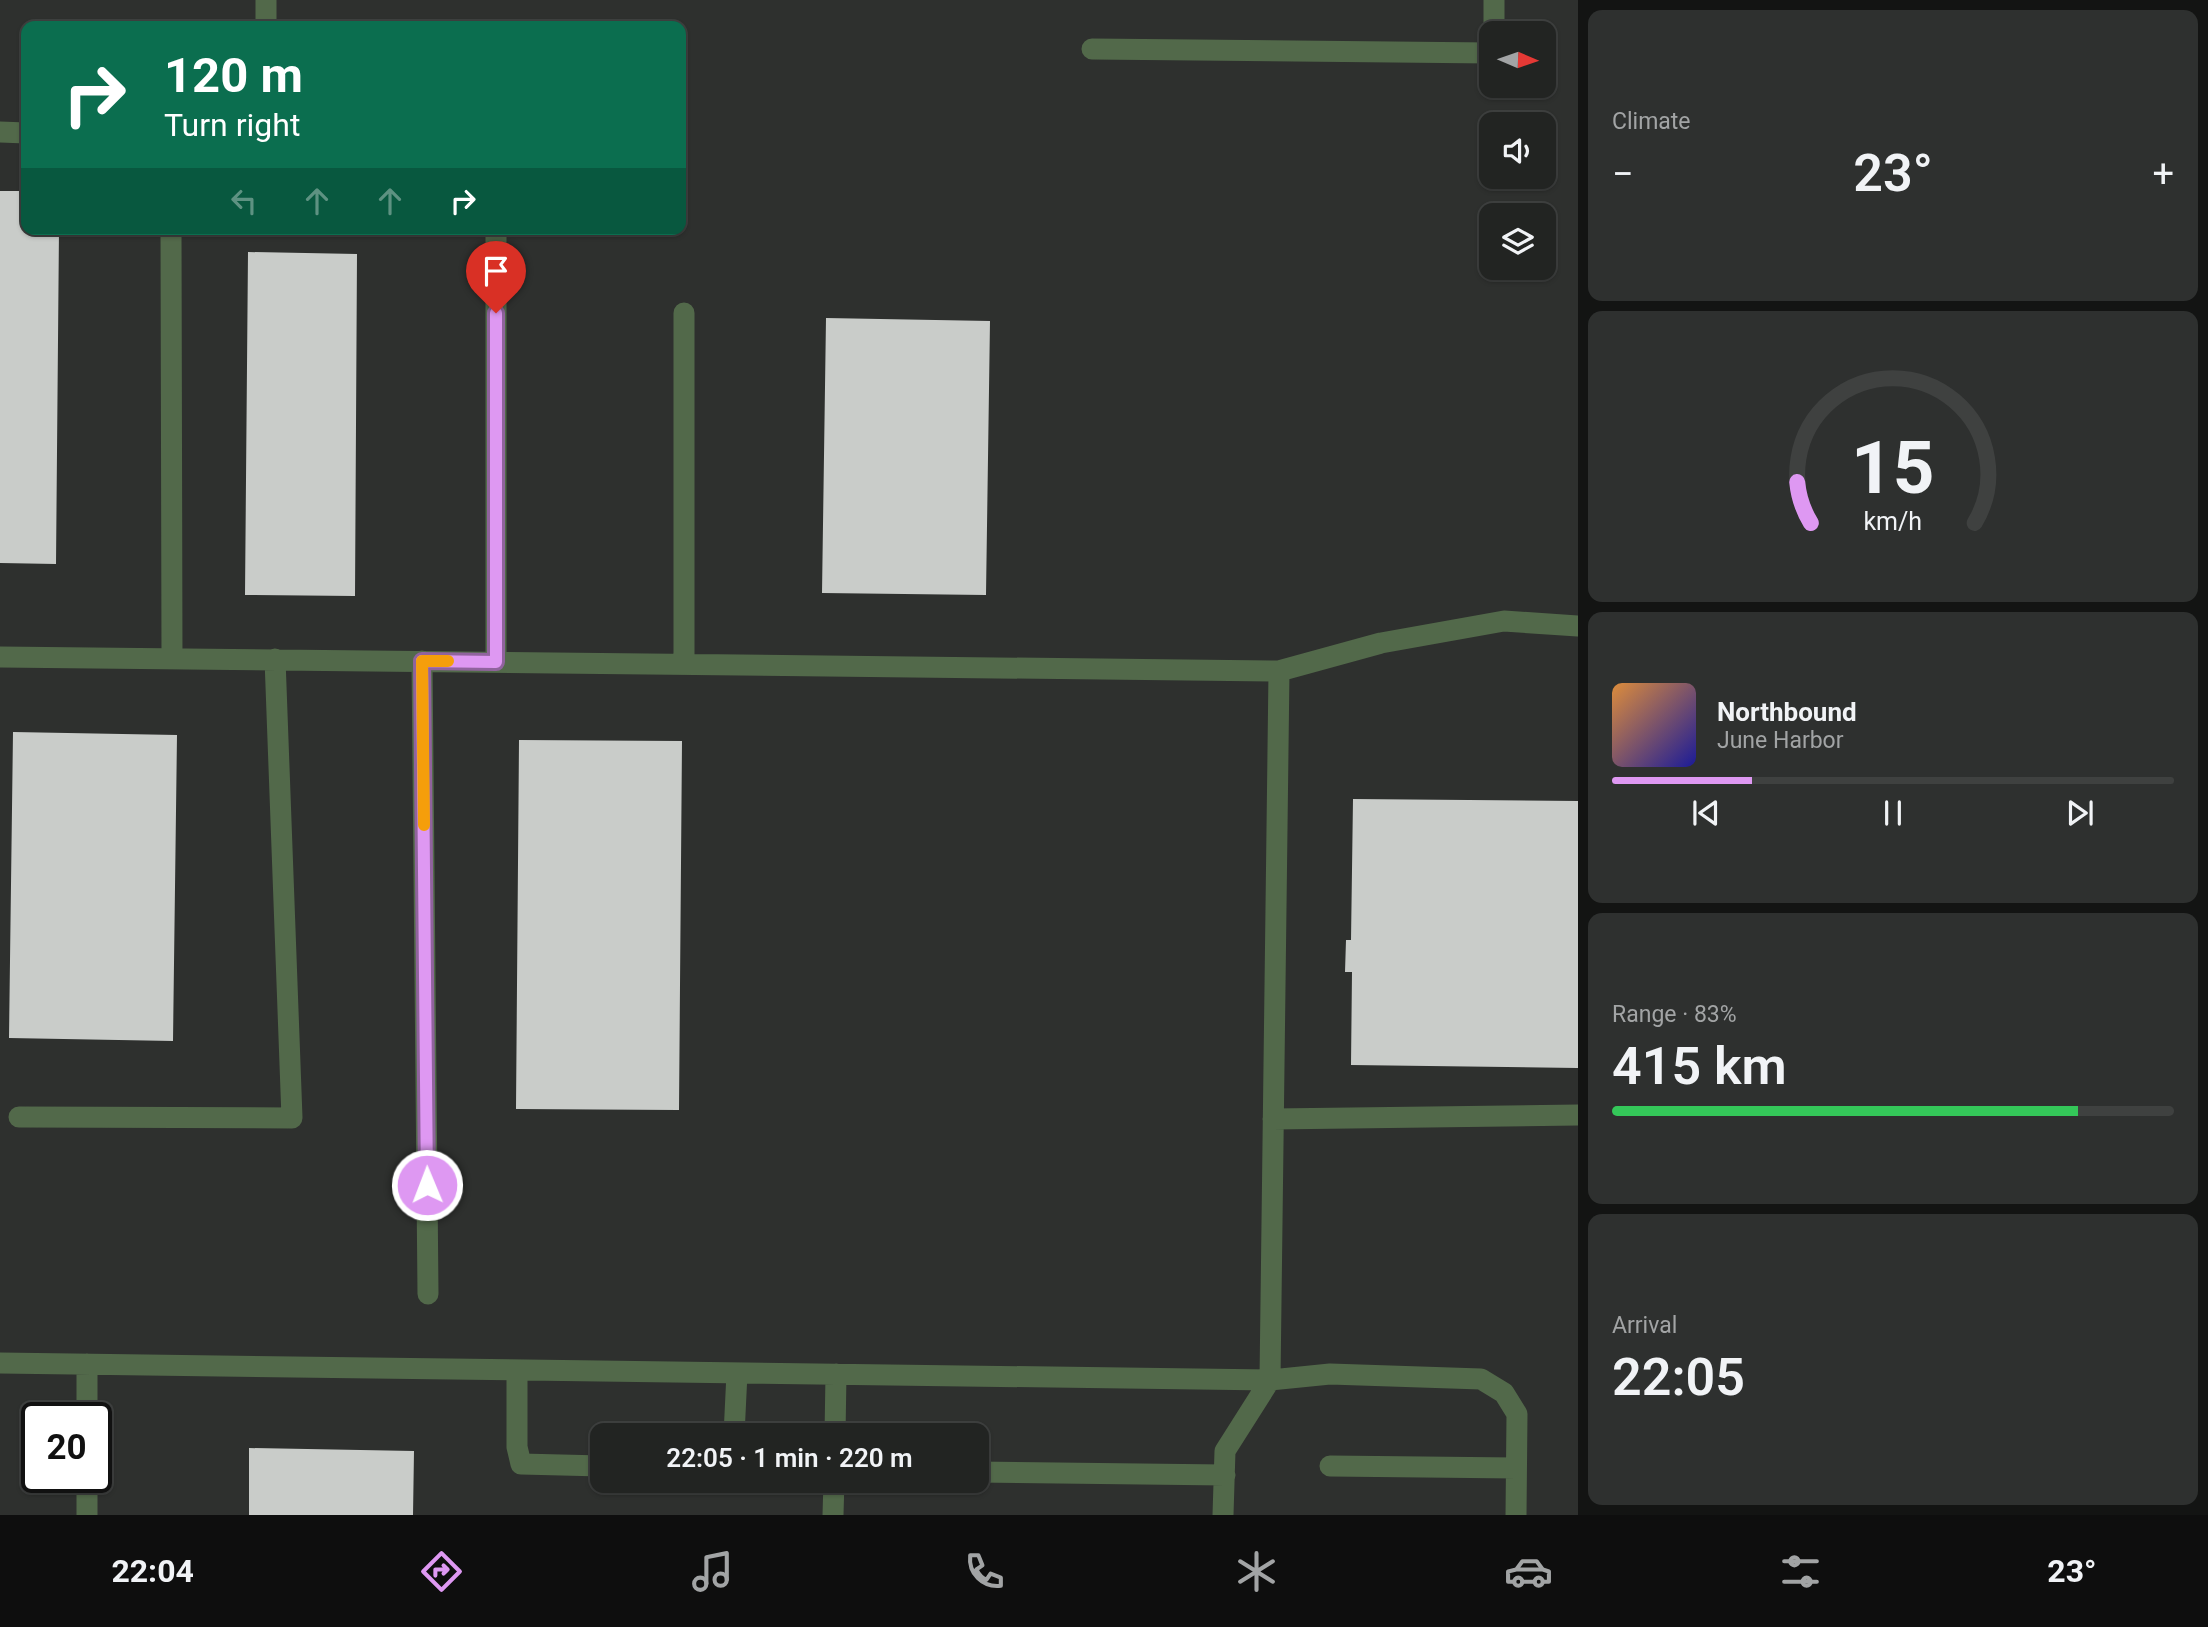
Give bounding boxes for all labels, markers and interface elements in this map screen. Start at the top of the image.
north arrow [1479,21,1556,98]
map controls [1479,21,1556,280]
text: 120 m [164,47,303,104]
icon: right [49,49,140,140]
text: Turn right [164,106,300,144]
text: Climate [1612,108,1691,135]
button: sound [1479,112,1556,189]
text: 23° [1853,143,1933,204]
text: − [1612,152,1634,196]
text: + [2152,152,2174,196]
icon: left [225,182,263,220]
icon: ahead [298,182,336,220]
icon: ahead [371,182,409,220]
icon: right [444,182,482,220]
button: layers [1479,203,1556,280]
pin [466,241,526,313]
icon: arrive [477,252,515,290]
text: 15 [1851,425,1935,511]
text: km/h [1864,506,1922,535]
text: Northbound [1717,697,1857,727]
text: June Harbor [1717,727,1844,754]
icon: previous [1687,794,1725,832]
icon: pause [1874,794,1912,832]
icon: next [2061,794,2099,832]
text: Range · 83% [1612,1001,1737,1028]
text: 415 km [1612,1036,1787,1097]
position arrow [390,1148,464,1222]
text: Arrival [1612,1312,1677,1339]
text: 22:05 [1612,1347,1745,1408]
speed limit sign: 20 [21,1402,112,1493]
text: 22:05 · 1 min · 220 m [666,1443,913,1473]
icon: directions [417,1547,466,1596]
icon: music [688,1547,737,1596]
icon: phone [960,1547,1009,1596]
icon: climate [1232,1547,1281,1596]
icon: car [1504,1547,1553,1596]
icon: filters [1776,1547,1825,1596]
text: 22:04 [111,1552,194,1590]
text: 23° [2047,1552,2097,1590]

